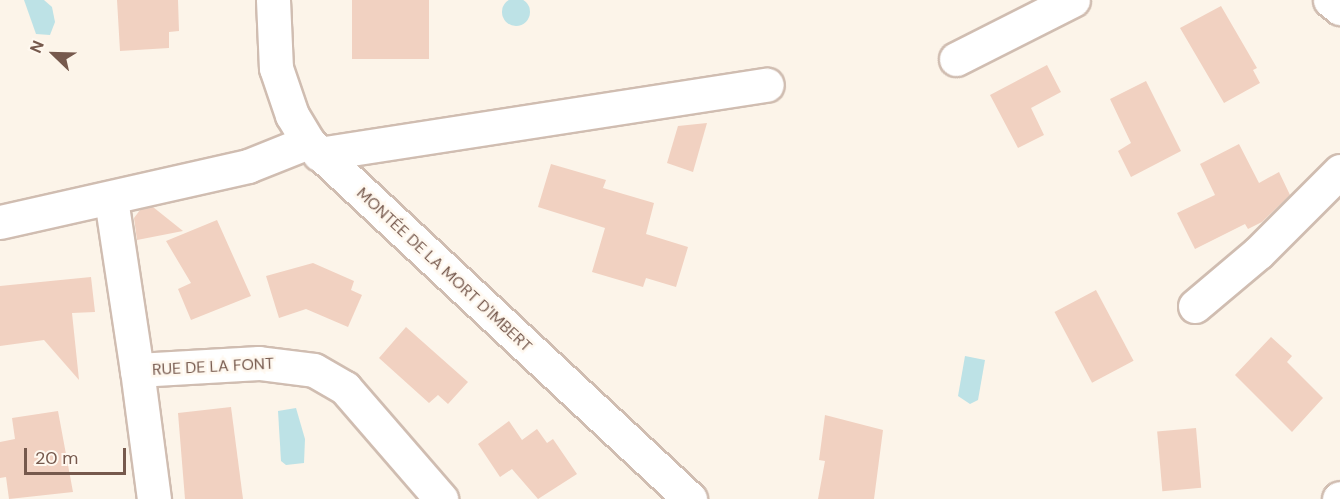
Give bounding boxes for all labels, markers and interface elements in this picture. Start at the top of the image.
north arrow [24,24,84,84]
text: N [25,37,49,56]
street label: MONTÉE DE LA MORT D'IMBERT [352,184,536,356]
street label: RUE DE LA FONT [152,354,274,380]
scale bar [27,436,129,474]
text: 20 m [35,446,78,470]

